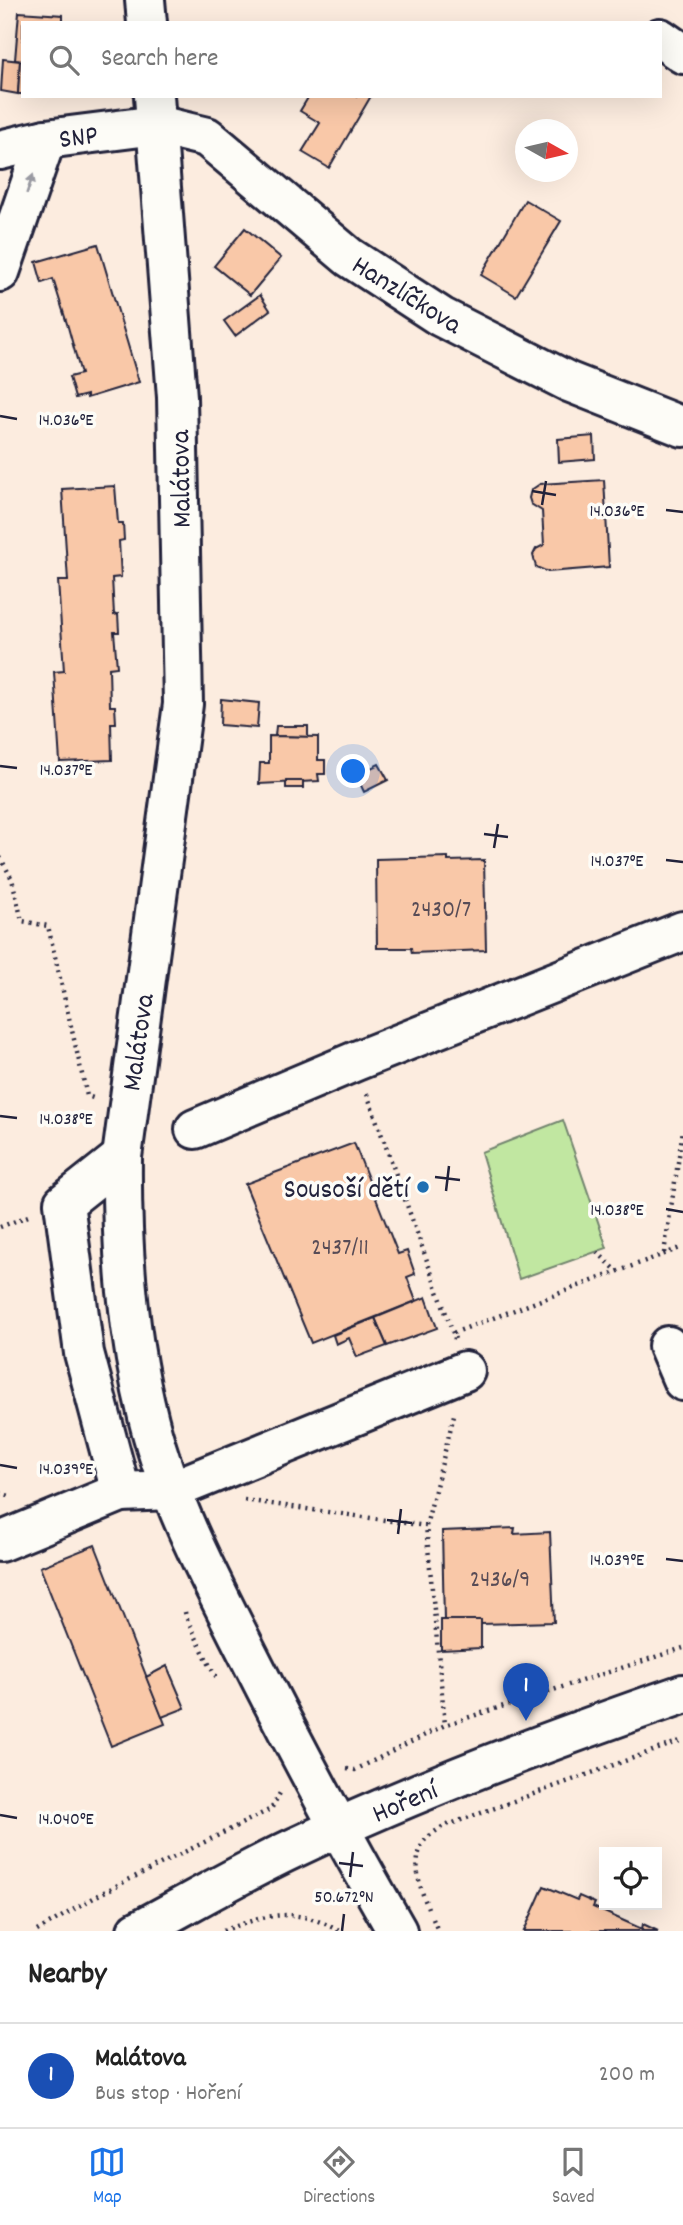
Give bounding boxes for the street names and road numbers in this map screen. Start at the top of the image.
street label: SNP [57,118,100,162]
street label: Hanzlíčkova [343,248,469,347]
street label: Malátova [163,429,205,528]
street label: Malátova [114,991,168,1094]
street label: Hoření [367,1772,447,1836]

